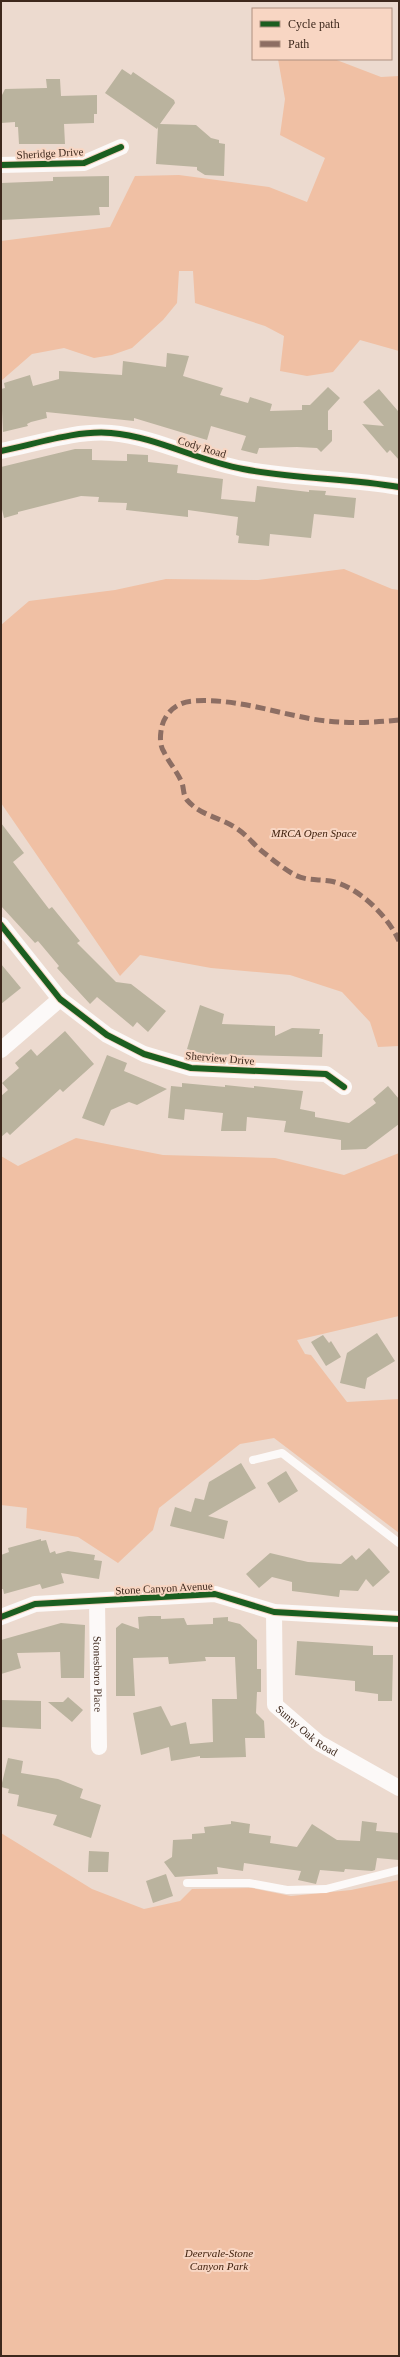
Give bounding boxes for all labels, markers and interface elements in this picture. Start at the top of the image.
legend [252,8,392,60]
text: Cycle path [288,17,340,31]
text: Path [288,37,309,51]
street label: Sheridge Drive [16,145,84,161]
street label: Cody Road [176,434,228,460]
park label: MRCA Open Space [270,827,357,839]
street label: Sherview Drive [185,1049,255,1067]
street label: Stone Canyon Avenue [115,1579,213,1597]
street label: Stonesboro Place [91,1636,105,1712]
street label: Sunny Oak Road [274,1703,340,1759]
park label: Deervale-Stone Canyon Park [184,2247,253,2272]

